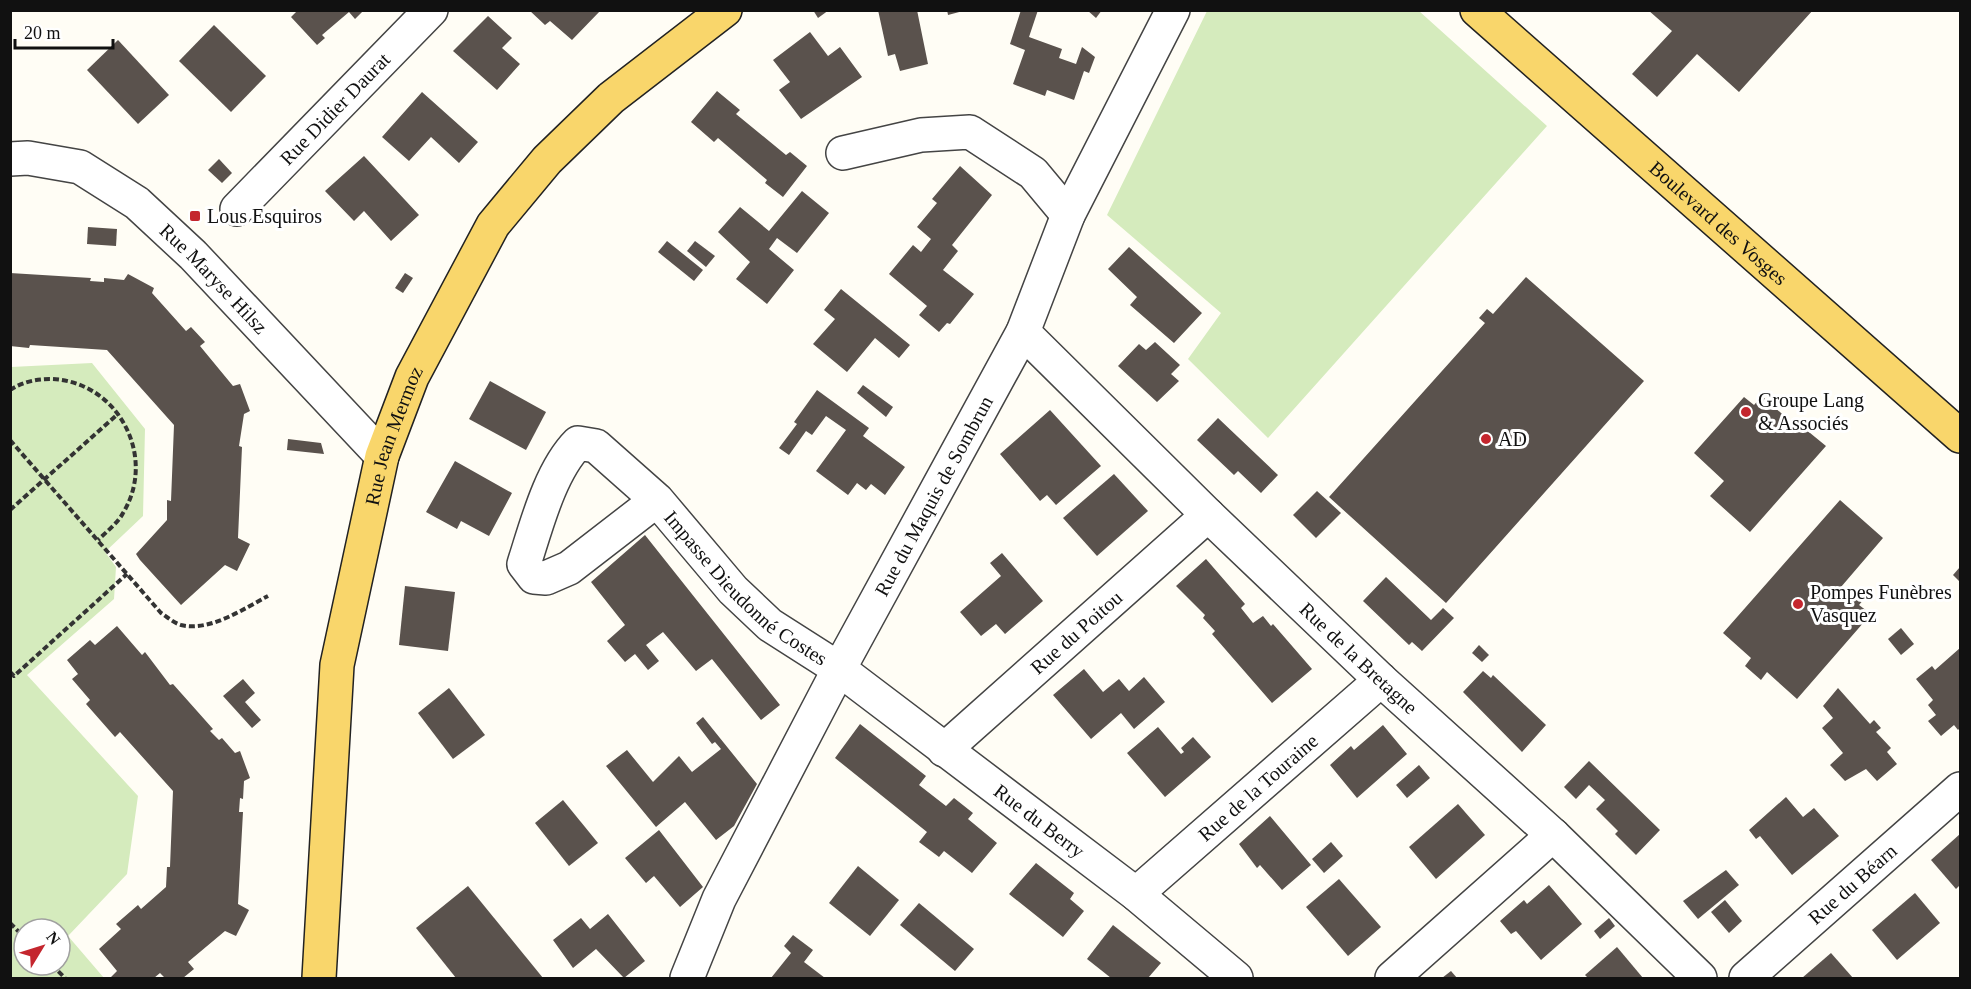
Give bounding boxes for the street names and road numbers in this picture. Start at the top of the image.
street label: Rue Didier Daurat [275,48,395,169]
street label: Boulevard des Vosges [1645,157,1792,290]
street label: Rue Maryse Hilsz [156,219,272,338]
street label: Rue Jean Mermoz [361,362,427,507]
street label: Rue du Maquis de Sombrun [870,392,997,600]
street label: Impasse Dieudonné Costes [660,506,831,670]
street label: Rue du Poitou [1026,586,1126,679]
street label: Rue de la Bretagne [1295,598,1422,718]
street label: Rue de la Touraine [1194,729,1322,845]
street label: Rue du Berry [990,779,1089,863]
street label: Rue du Béarn [1804,839,1901,929]

